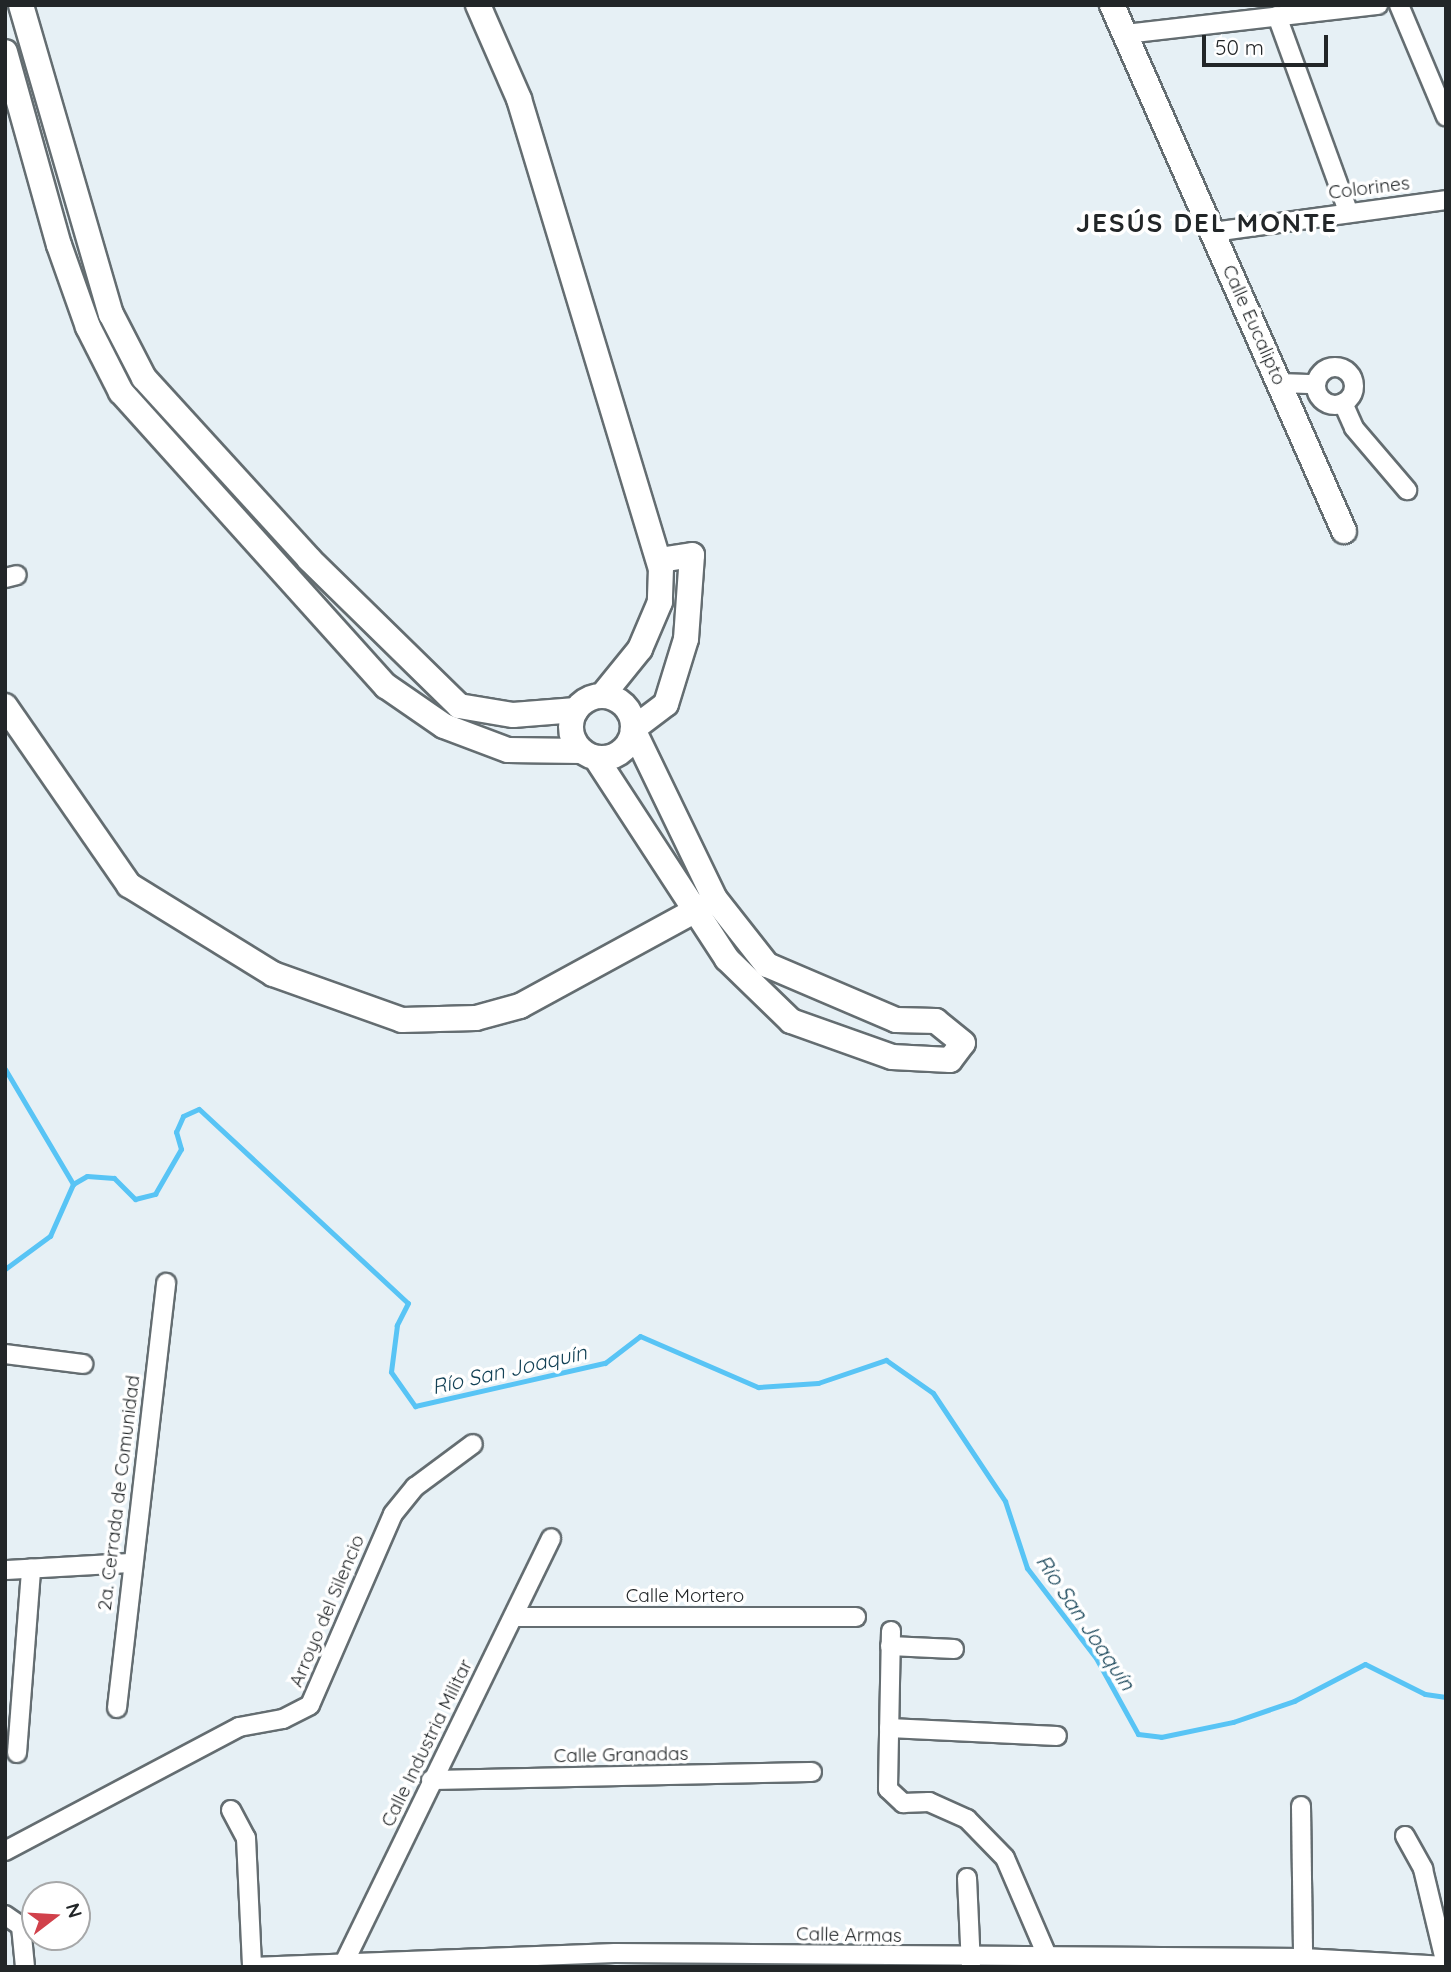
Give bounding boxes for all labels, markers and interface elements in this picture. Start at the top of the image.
scale bar [1206,21,1332,65]
text: 50 m [1215,34,1264,60]
street label: Colorines [1327,172,1411,204]
district label: JESÚS DEL MONTE [1078,207,1336,239]
street label: Calle Eucalipto [1217,261,1291,389]
water label: Río San Joaquín [429,1339,589,1399]
street label: 2a. Cerrada de Comunidad [93,1374,145,1612]
street label: Arroyo del Silencio [285,1531,369,1691]
water label: Río San Joaquín [1031,1549,1141,1695]
street label: Calle Mortero [626,1585,744,1607]
street label: Calle Industria Militar [376,1655,478,1831]
street label: Calle Granadas [553,1742,689,1768]
north arrow [21,1881,91,1951]
text: N [61,1900,88,1921]
street label: Calle Armas [796,1923,902,1947]

